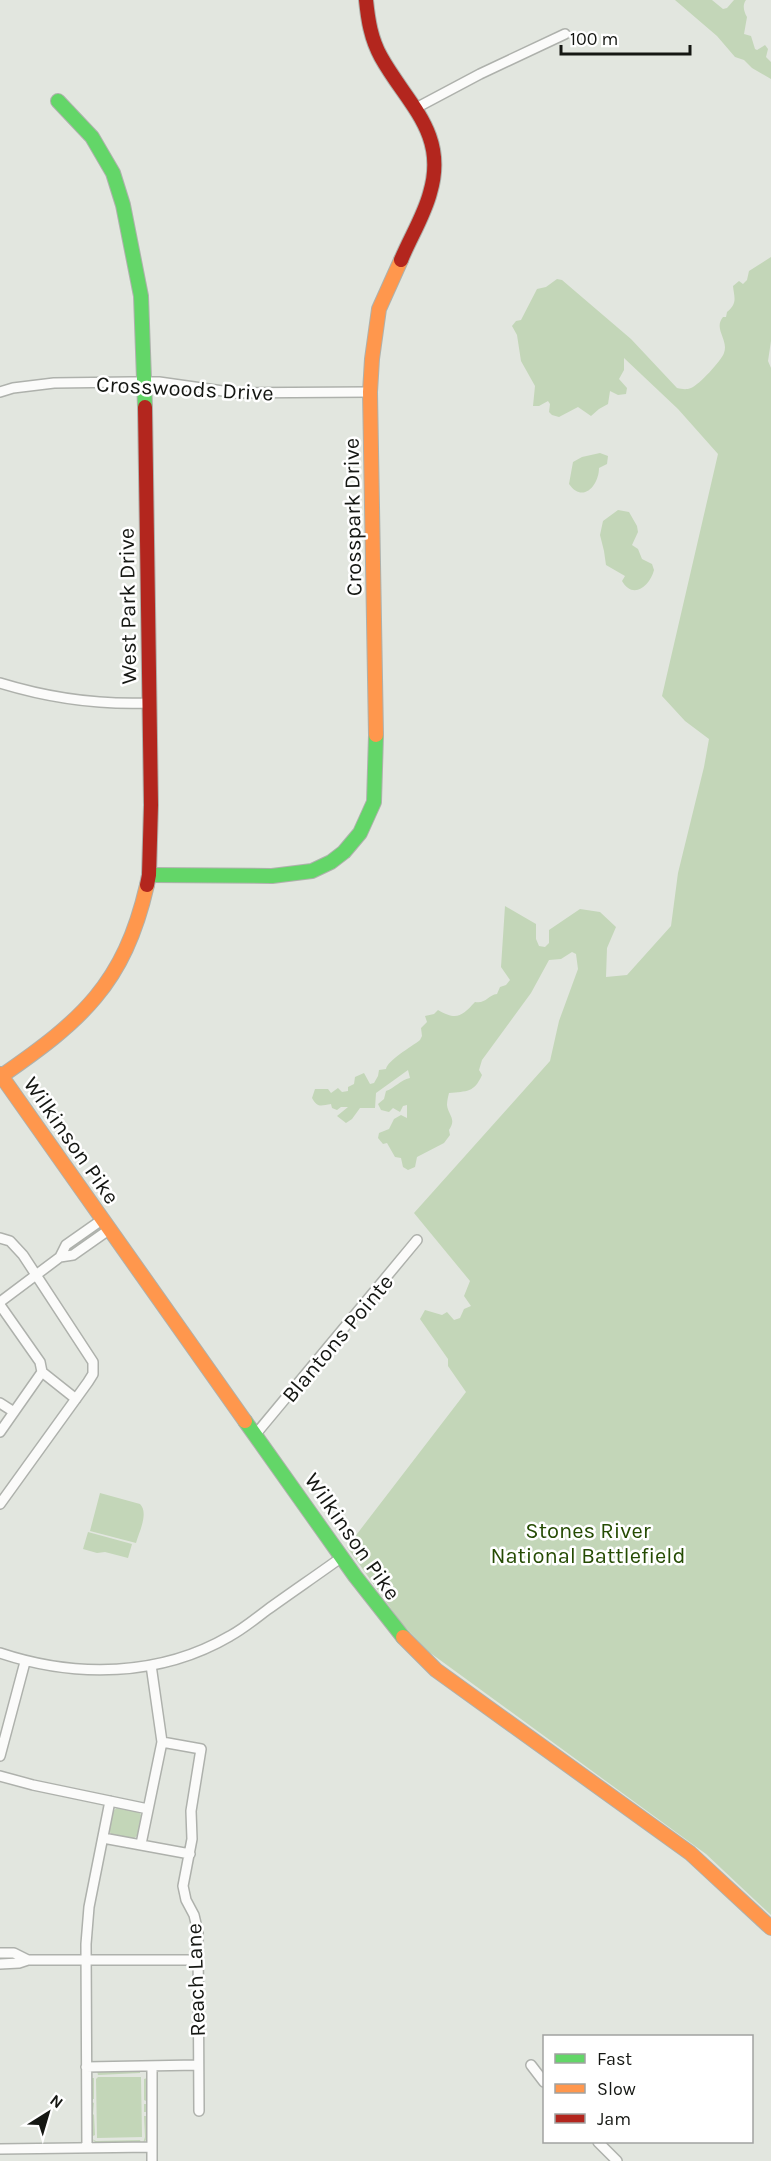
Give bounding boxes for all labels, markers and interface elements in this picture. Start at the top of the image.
scale bar [561,18,690,56]
text: 100 m [570,28,618,50]
street label: Crosswoods Drive [95,371,274,407]
street label: Crosspark Drive [339,438,367,596]
street label: West Park Drive [114,527,142,684]
street label: Wilkinson Pike [18,1072,125,1209]
street label: Blantons Pointe [277,1269,399,1408]
street label: Wilkinson Pike [299,1468,406,1605]
park label: Stones River National Battlefield [490,1518,686,1569]
street label: Reach Lane [181,1923,211,2037]
legend [543,2035,753,2143]
text: Fast [597,2048,632,2070]
text: Slow [597,2078,636,2100]
north arrow [18,2083,78,2143]
text: N [46,2090,67,2112]
text: Jam [597,2108,631,2130]

